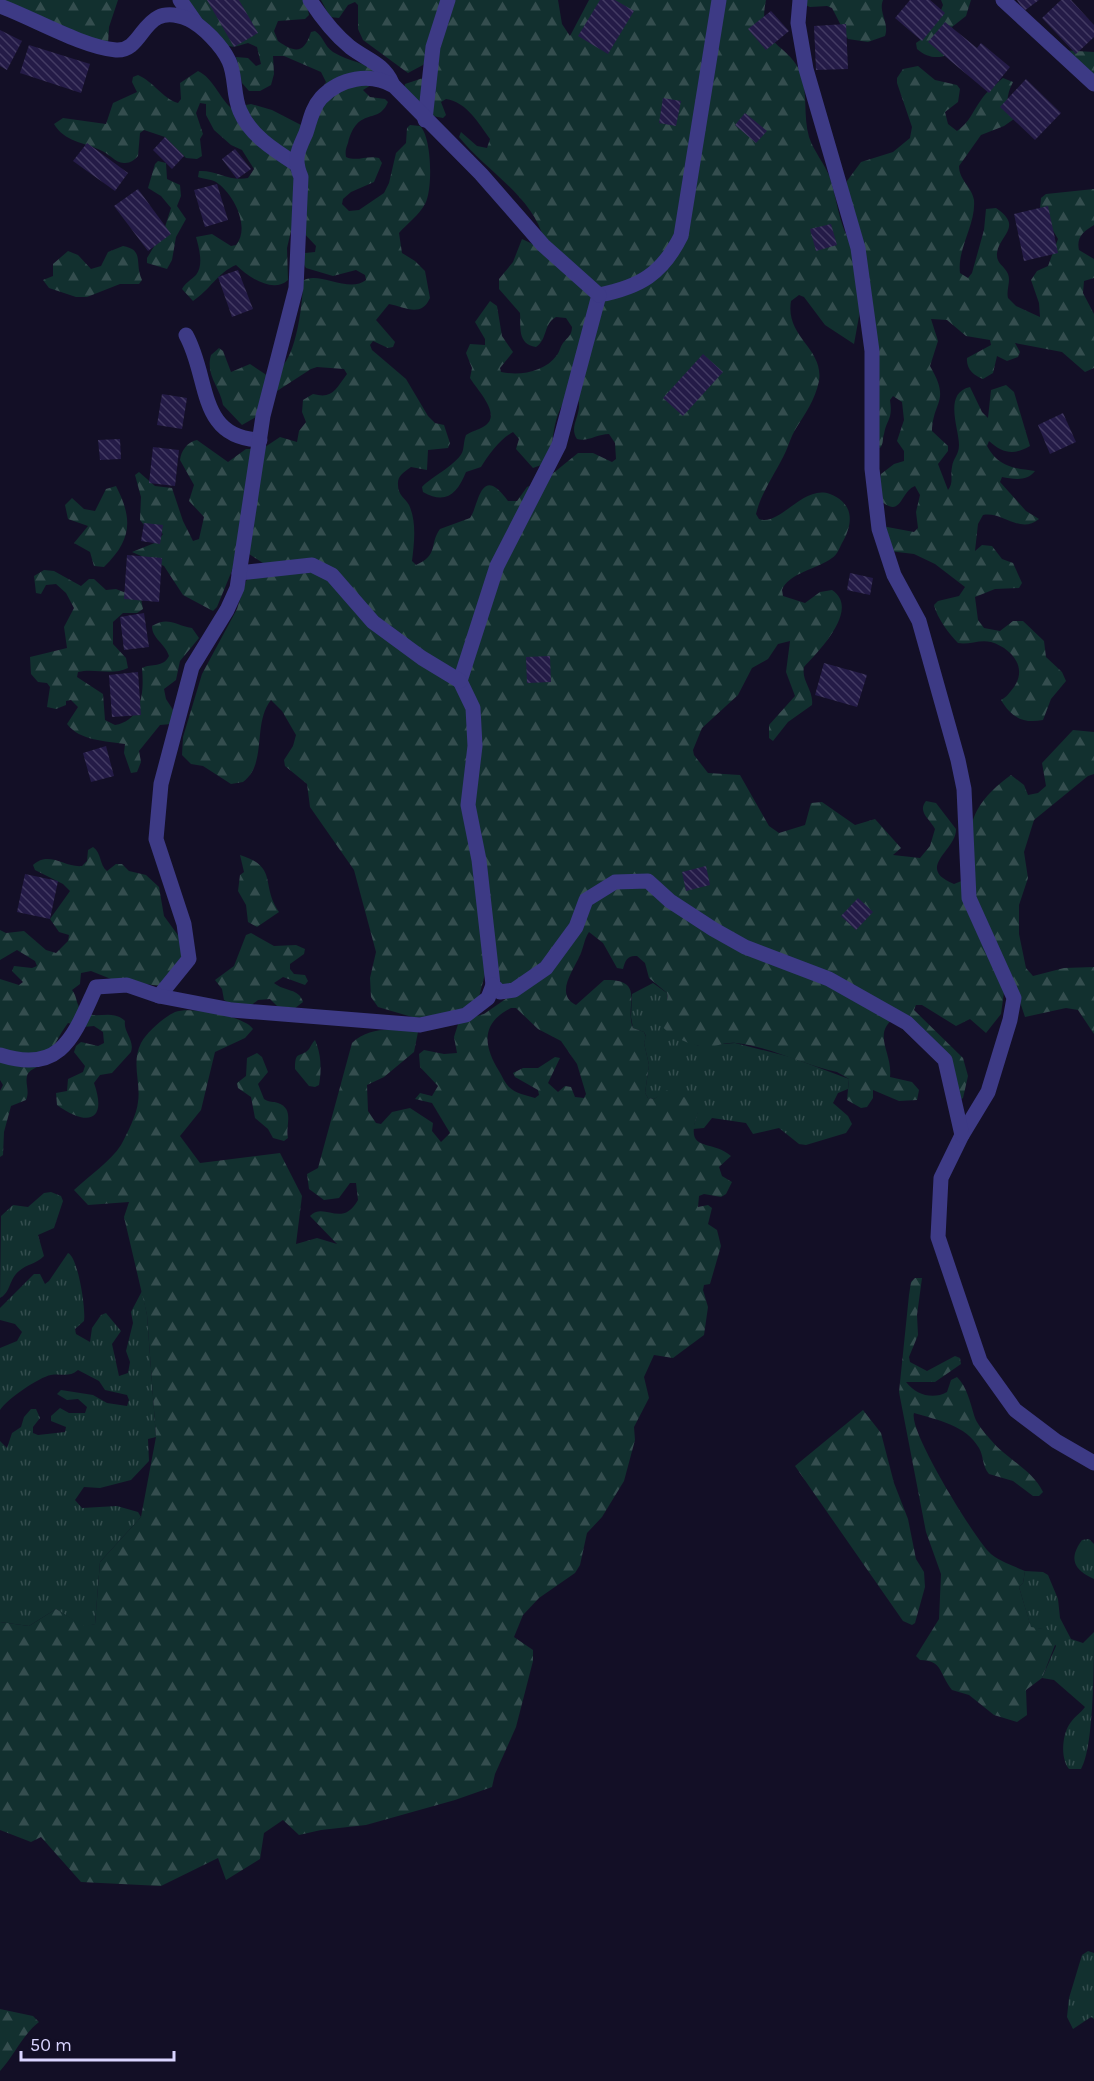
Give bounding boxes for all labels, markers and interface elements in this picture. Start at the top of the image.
scale bar [21,2024,174,2062]
text: 50 m [30,2034,72,2056]

